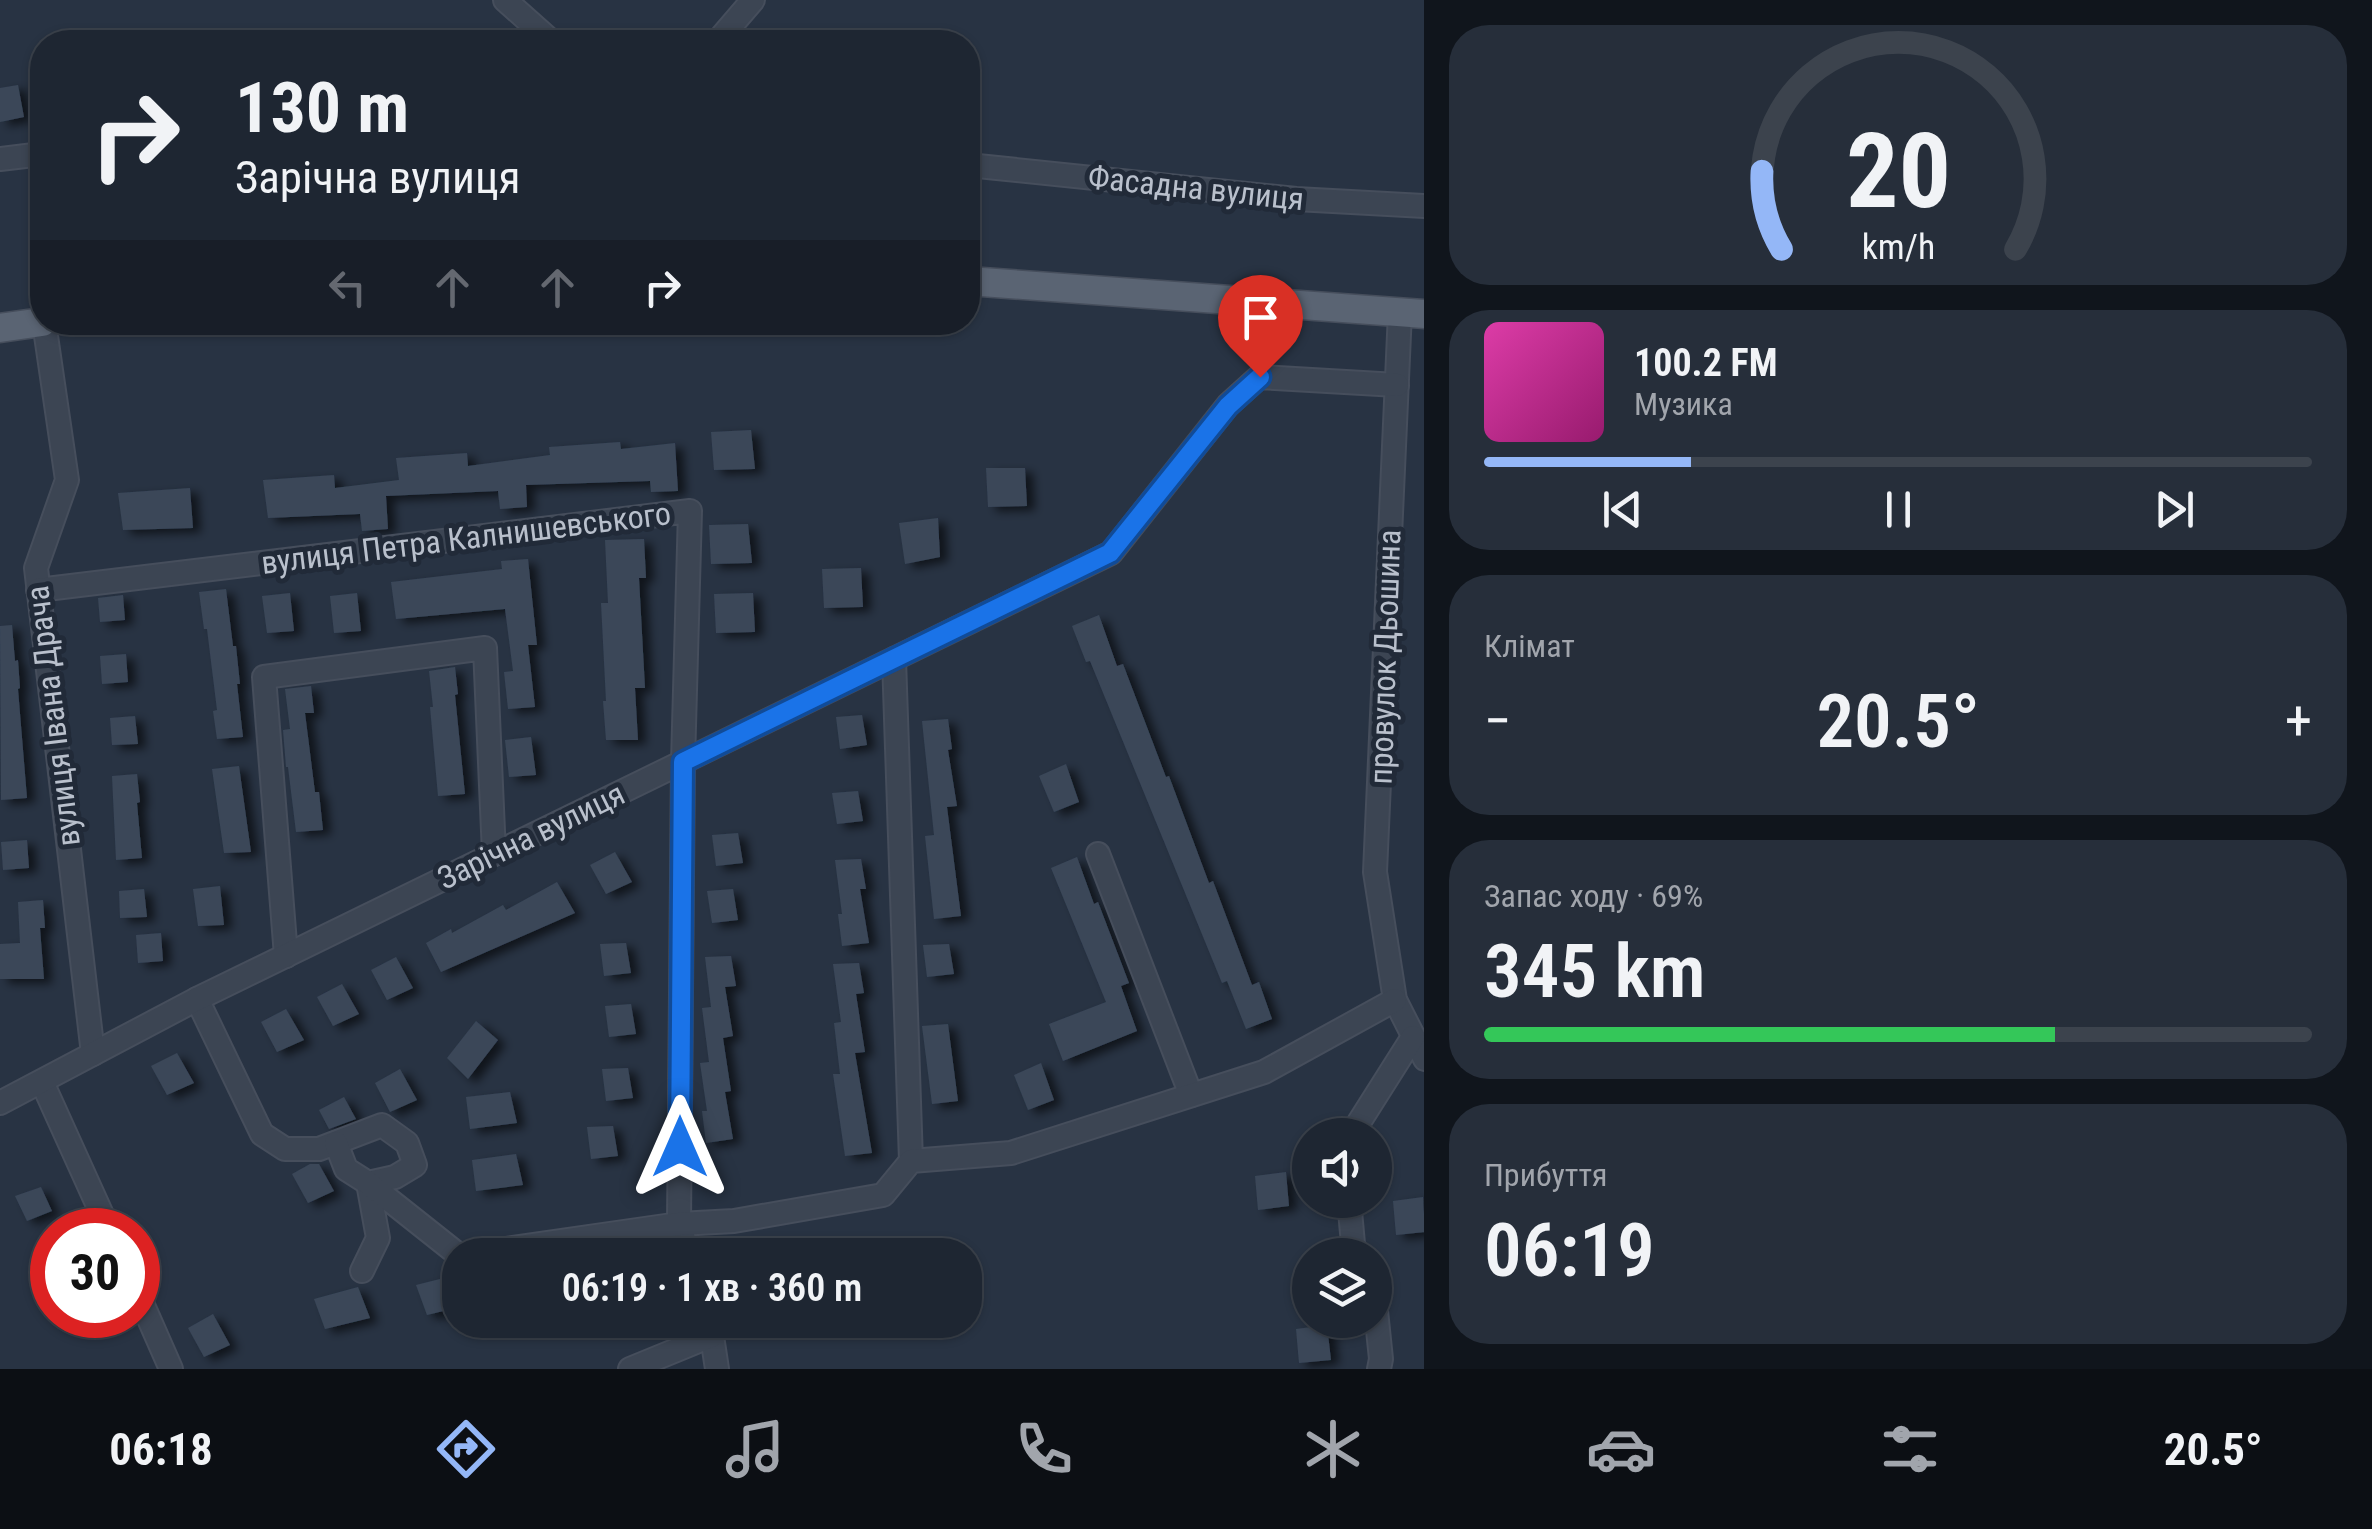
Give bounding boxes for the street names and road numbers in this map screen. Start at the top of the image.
street label: Фасадна вулиця [1086,158,1306,218]
street label: вулиця Петра Калнишевського [259,494,673,582]
street label: провулок Дьошина [1362,529,1408,785]
street label: вулиця Івана Драча [18,584,88,848]
street label: Зарічна вулиця [431,774,631,898]

